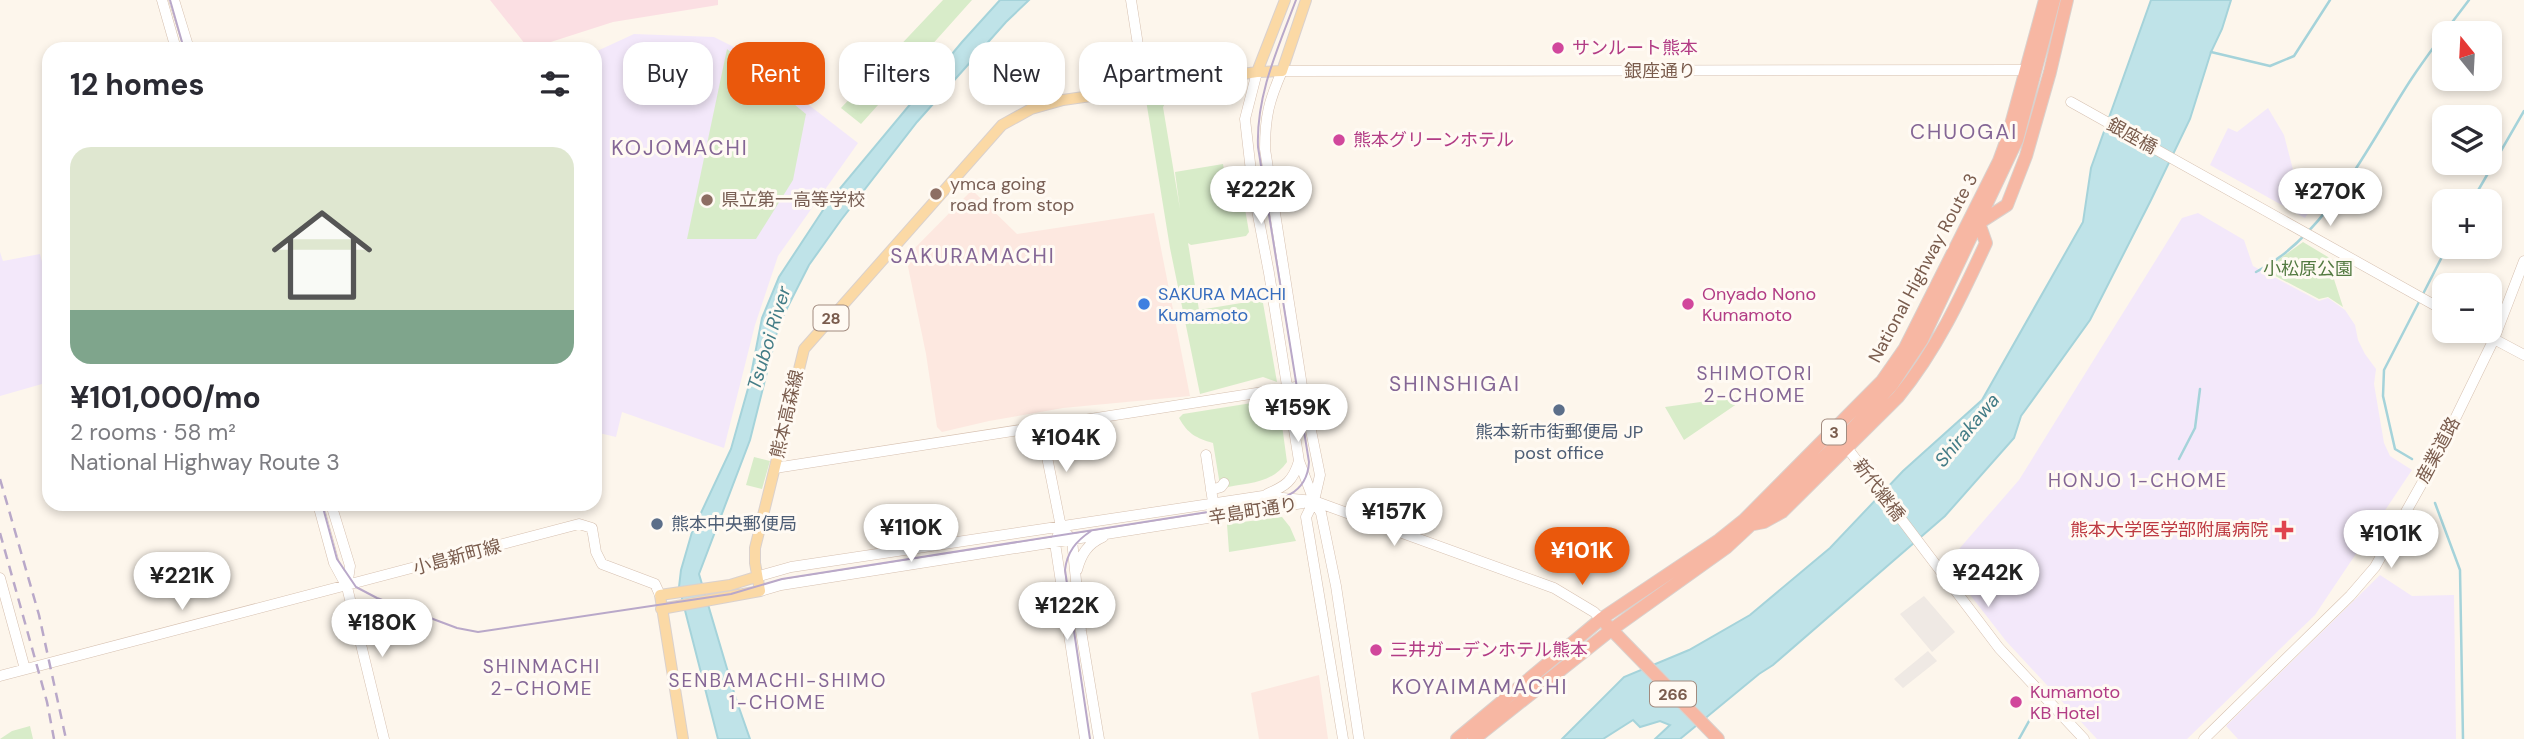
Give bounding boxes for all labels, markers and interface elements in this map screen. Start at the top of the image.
north arrow [2432,21,2502,91]
map controls [2432,21,2502,343]
place label: サンルート熊本 [1572,36,1698,60]
marker: サンルート熊本 [1550,40,1566,56]
chip: Buy [623,42,713,105]
chip: Rent [727,42,825,105]
chip: Filters [839,42,955,105]
chip: New [969,42,1065,105]
chip: Apartment [1079,42,1247,105]
street label: 銀座通り [1624,59,1696,83]
text: 12 homes [70,65,204,104]
icon: filters [536,65,574,103]
button: layers [2432,105,2502,175]
street label: 銀座橋 [2103,112,2161,160]
district label: CHUOGAI [1910,118,2018,146]
place label: 熊本グリーンホテル [1353,128,1514,152]
marker: 熊本グリーンホテル [1331,132,1347,148]
district label: KOJOMACHI [611,134,749,162]
pin: ¥222K [1212,166,1310,226]
pin: ¥270K [2281,168,2379,228]
street label: National Highway Route 3 [1863,169,1983,367]
place label: ymca going road from stop [950,172,1074,217]
text: ¥222K [1226,174,1296,204]
text: ¥270K [2294,176,2366,206]
marker: ymca going road from stop [928,186,944,202]
place label: 県立第一高等学校 [721,188,865,212]
button: + [2432,189,2502,259]
icon: home [259,192,385,318]
marker: 県立第一高等学校 [699,192,715,208]
district label: SAKURAMACHI [890,242,1056,270]
park label: 小松原公園 [2263,257,2353,281]
button: − [2432,273,2502,343]
water label: Tsuboi River [741,282,797,393]
place label: SAKURA MACHI Kumamoto [1158,282,1286,327]
place label: Onyado Nono Kumamoto [1702,282,1816,327]
marker: SAKURA MACHI Kumamoto [1136,296,1152,312]
marker: Onyado Nono Kumamoto [1680,296,1696,312]
road number: 28 [814,306,848,330]
district label: SHIMOTORI 2-CHOME [1697,361,1813,408]
street label: 熊本高森線 [765,367,809,461]
district label: SHINSHIGAI [1389,370,1521,398]
text: ¥101,000/mo [70,378,261,417]
pin: ¥159K [1249,384,1347,444]
water label: Shirakawa [1929,388,2005,472]
text: ¥159K [1265,392,1331,422]
marker: 熊本新市街郵便局 JP post office [1551,402,1567,418]
street label: 産業道路 [2411,413,2465,487]
pin: ¥104K [1017,414,1115,474]
text: 2 rooms · 58 m² [70,417,236,447]
place label: 熊本新市街郵便局 JP post office [1475,420,1643,465]
road number: 3 [1822,420,1846,444]
text: ¥104K [1031,422,1101,452]
text: National Highway Route 3 [70,447,340,477]
street label: 新代継橋 [1848,454,1910,526]
district label: HONJO 1-CHOME [2048,468,2228,493]
pin: ¥157K [1345,489,1443,548]
street label: 辛島町通り [1207,492,1299,530]
text: ¥157K [1362,496,1426,526]
pin: ¥110K [862,504,960,564]
pin: ¥101K [2342,510,2440,570]
place label: 熊本中央郵便局 [671,512,797,536]
text: ¥110K [880,512,942,542]
marker: 熊本中央郵便局 [649,516,665,532]
place label: 熊本大学医学部附属病院 [2070,518,2268,542]
text: ¥101K [2360,518,2422,548]
marker: 熊本大学医学部附属病院 [2274,520,2294,540]
pin: ¥101K [1533,528,1631,587]
street label: 小島新町線 [410,534,504,580]
text: ¥101K [1551,535,1613,565]
pin: ¥242K [1939,550,2037,609]
pin: ¥221K [133,552,231,612]
text: ¥242K [1952,557,2024,587]
text: ¥221K [150,560,214,590]
pin: ¥122K [1018,582,1116,642]
text: ¥122K [1035,590,1099,620]
pin: ¥180K [333,600,431,659]
text: ¥180K [347,607,417,637]
place label: 三井ガーデンホテル熊本 [1390,638,1588,662]
marker: 三井ガーデンホテル熊本 [1368,642,1384,658]
district label: SHINMACHI 2-CHOME [483,654,601,701]
district label: SENBAMACHI-SHIMO 1-CHOME [669,668,887,715]
district label: KOYAIMAMACHI [1392,673,1568,701]
place label: Kumamoto KB Hotel [2030,680,2120,725]
road number: 266 [1650,681,1696,706]
marker: Kumamoto KB Hotel [2008,694,2024,710]

